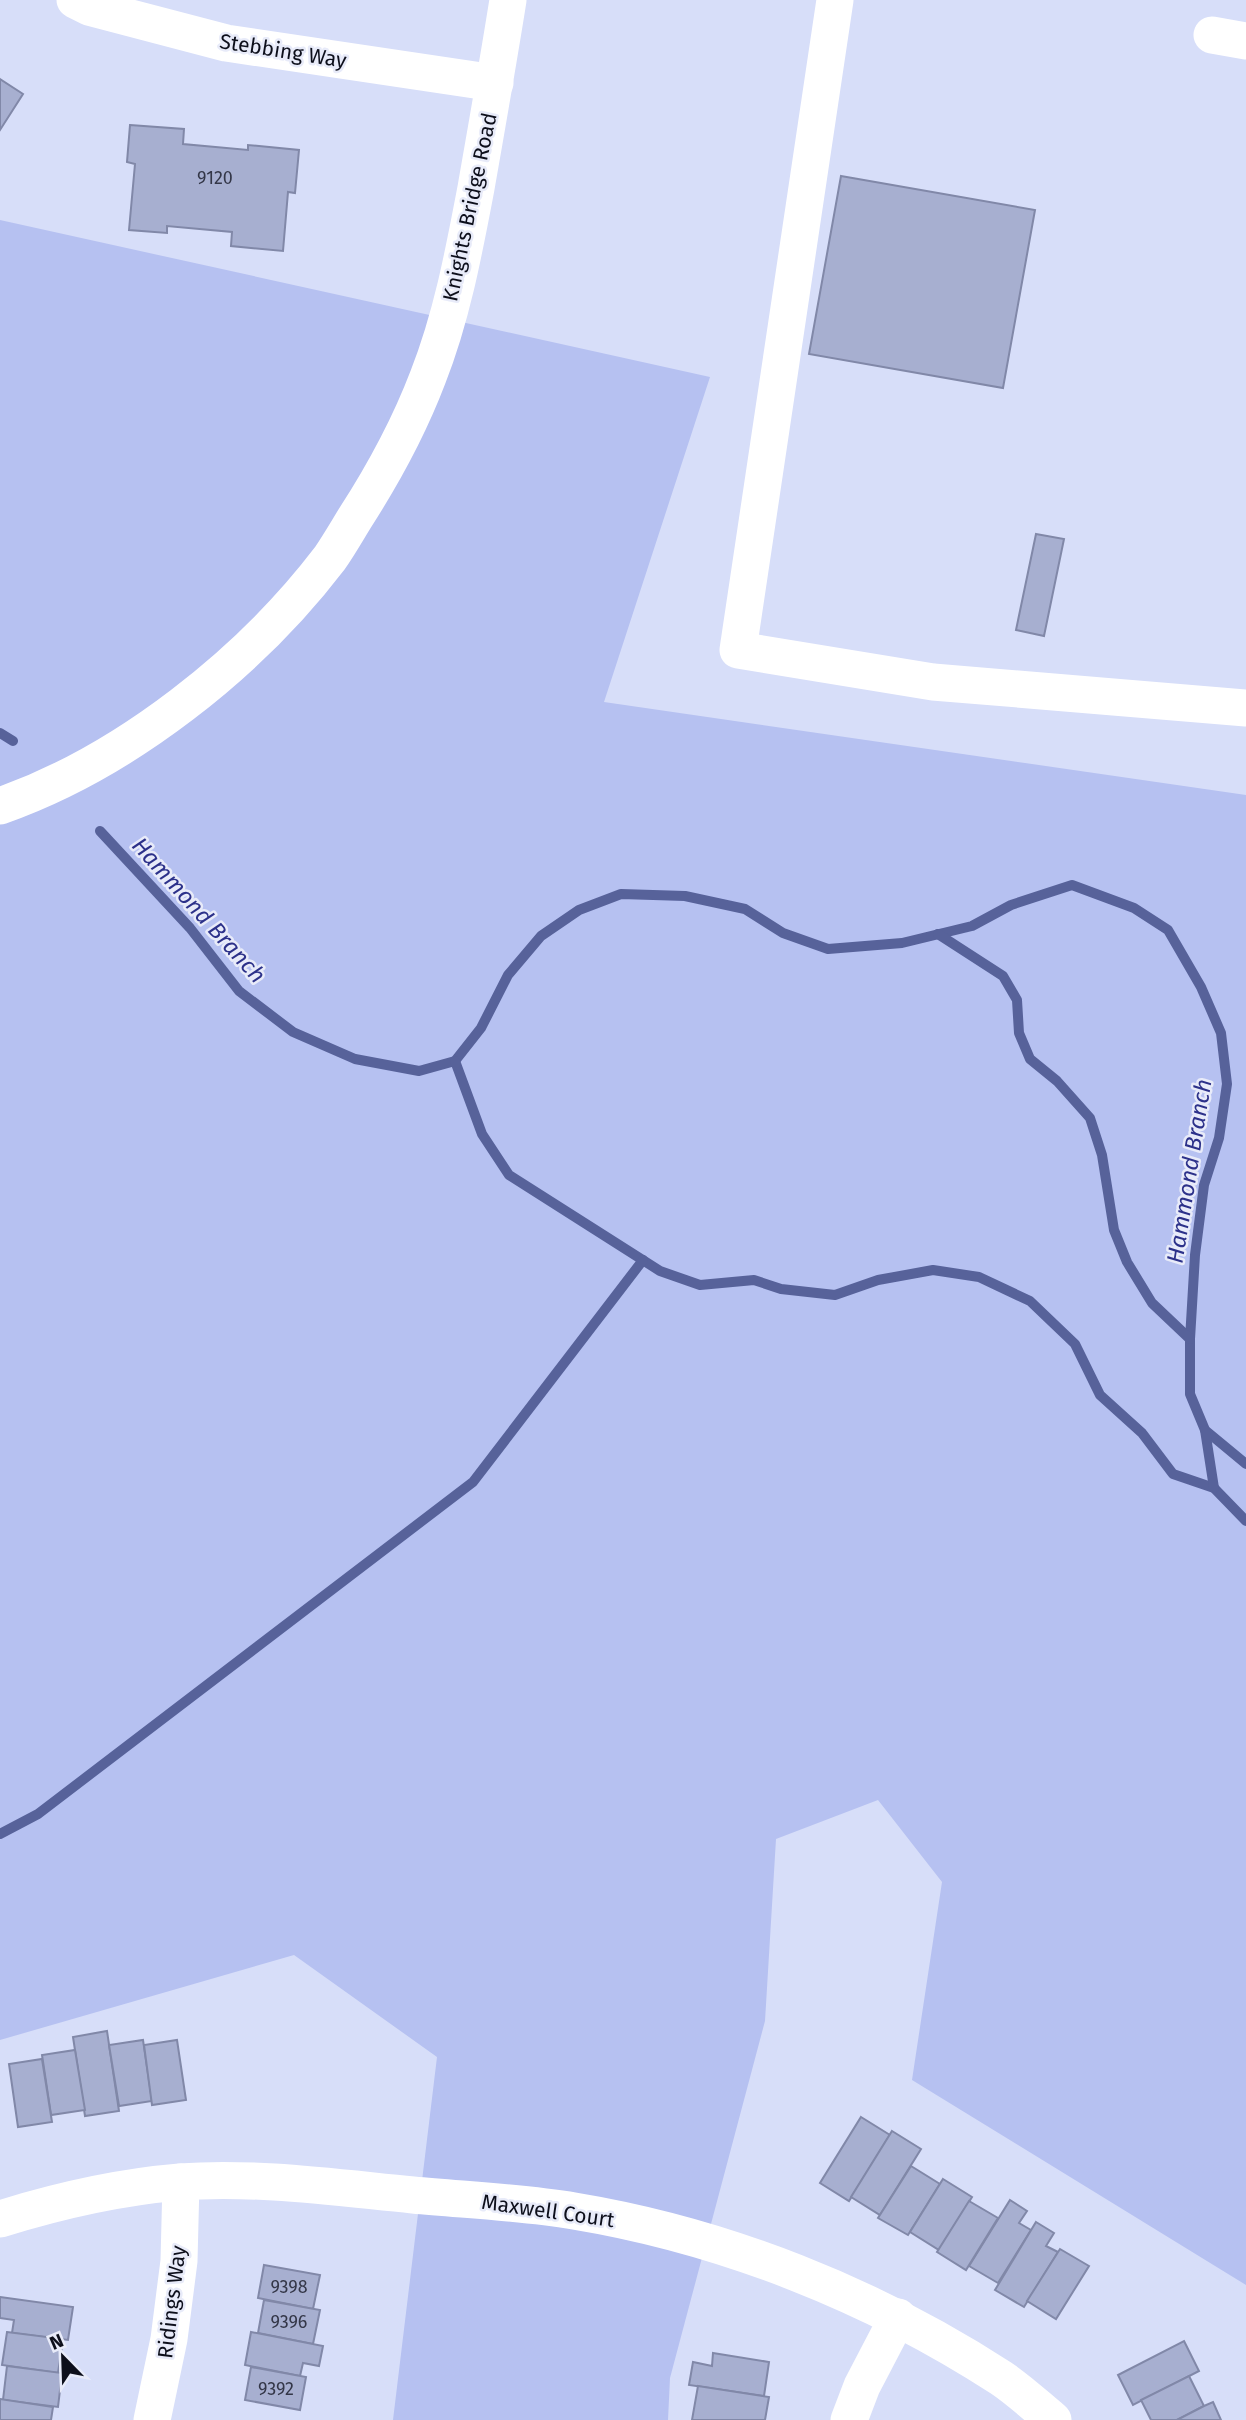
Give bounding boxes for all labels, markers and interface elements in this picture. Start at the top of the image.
street label: Stebbing Way [218,28,349,74]
street label: Knights Bridge Road [437,110,503,304]
house number: 9120 [197,167,233,189]
water label: Hammond Branch [126,831,272,989]
water label: Hammond Branch [1161,1077,1217,1265]
street label: Maxwell Court [480,2189,616,2233]
street label: Ridings Way [152,2243,192,2360]
house number: 9398 [270,2276,308,2298]
house number: 9396 [271,2311,307,2333]
north arrow [28,2322,98,2392]
text: N [46,2329,67,2355]
house number: 9392 [258,2378,294,2400]

